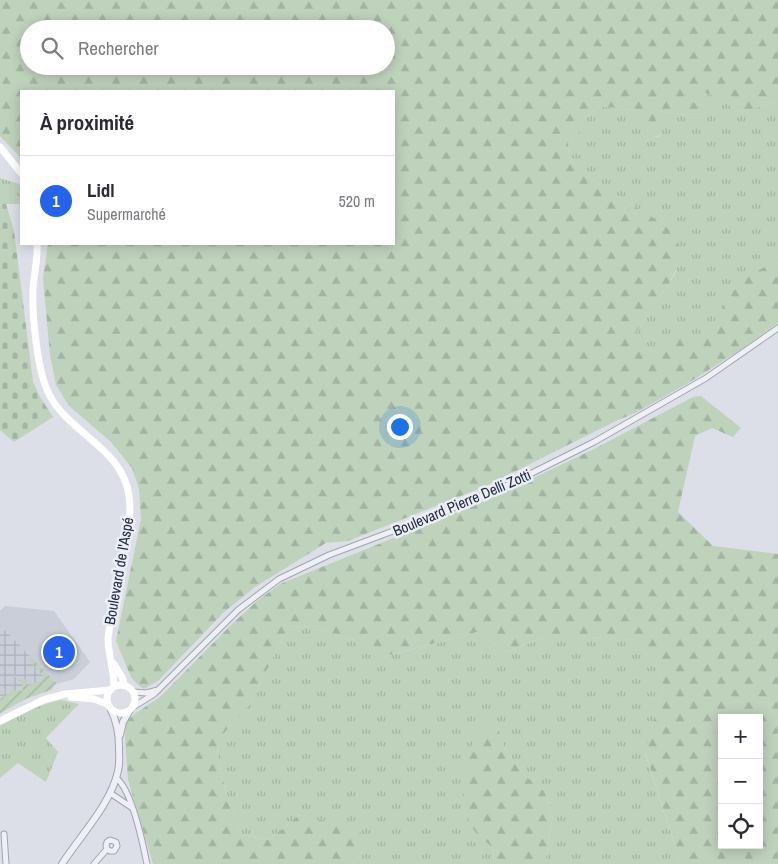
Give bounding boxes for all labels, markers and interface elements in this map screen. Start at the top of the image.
search box [20,20,395,75]
icon: search [38,34,66,62]
text: Rechercher [78,35,159,61]
text: À proximité [40,108,134,137]
text: Lidl [87,177,115,203]
text: 1 [52,190,60,212]
text: 520 m [339,190,375,212]
text: Supermarché [87,203,166,225]
your location [387,414,413,440]
street label: Boulevard Pierre Delli Zotti [389,464,534,541]
street label: Boulevard de l'Aspé [99,515,138,626]
pin: 1 [43,633,75,671]
map controls [718,714,763,849]
button: + [718,714,763,759]
button: − [718,759,763,804]
button: locate [718,804,763,849]

